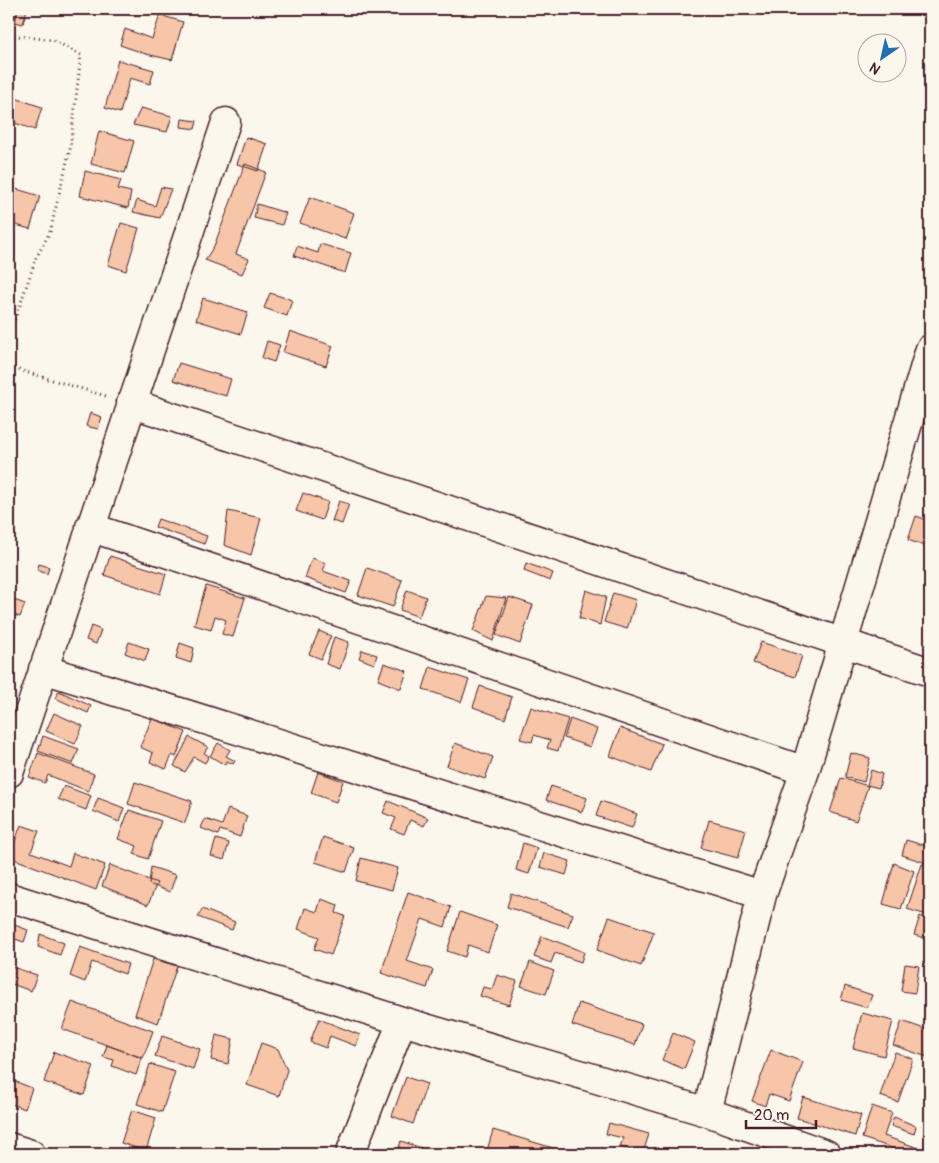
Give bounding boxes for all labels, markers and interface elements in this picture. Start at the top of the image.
north arrow [856,32,906,82]
text: N [866,59,884,78]
scale bar [746,1098,816,1130]
text: 20 m [754,1106,789,1125]

